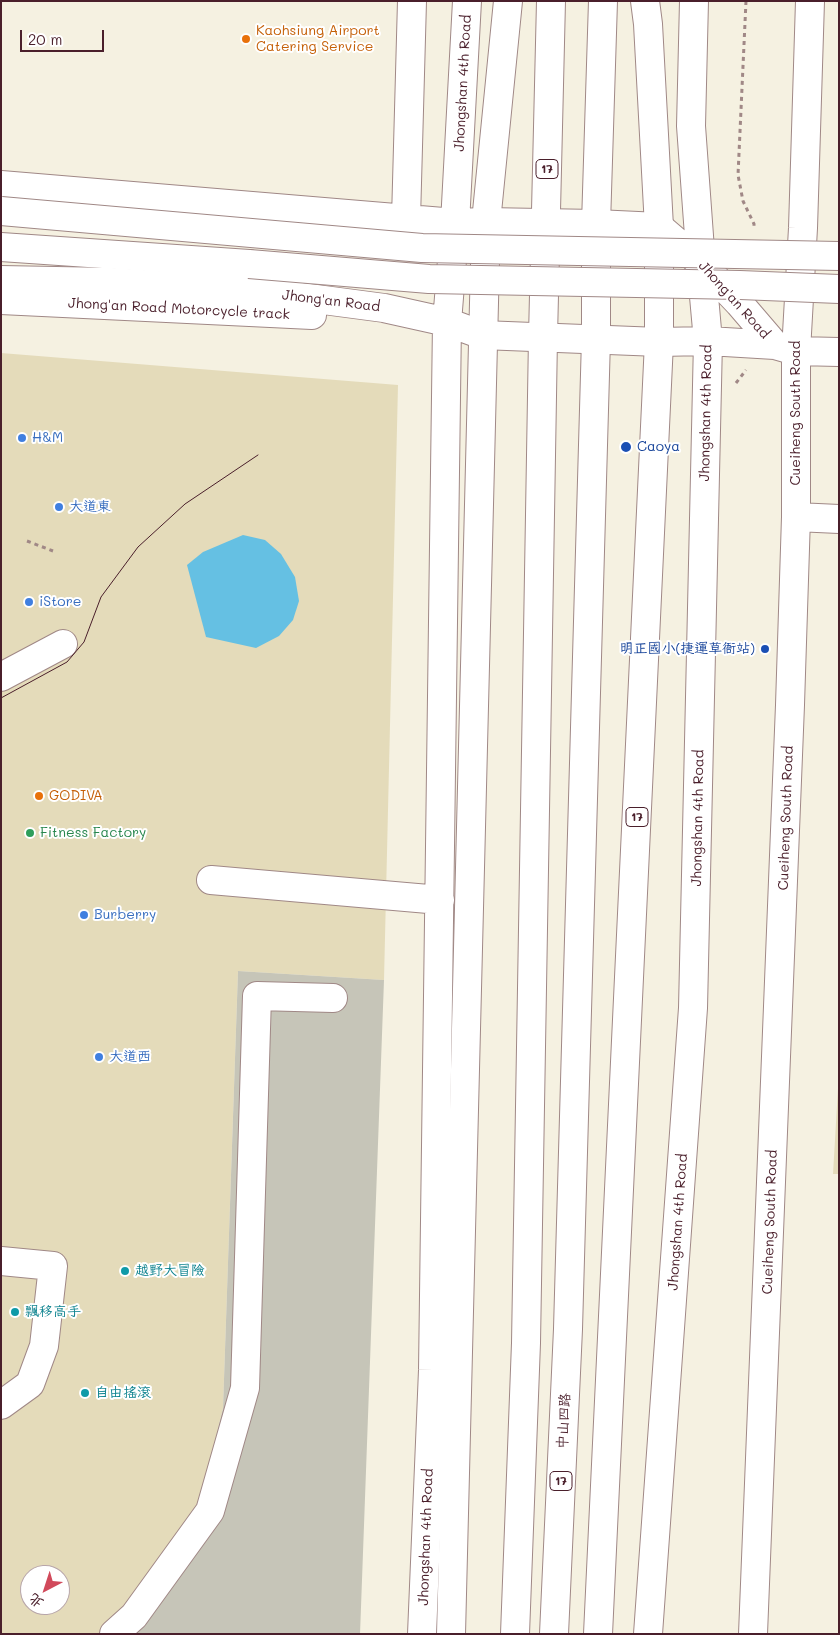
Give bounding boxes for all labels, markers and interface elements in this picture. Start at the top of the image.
street label: Jhongshan 4th Road [451,14,475,152]
scale bar [22,20,106,52]
place label: Kaohsiung Airport Catering Service [256,23,380,56]
text: 20 m [28,29,62,49]
marker: Kaohsiung Airport Catering Service [240,33,252,45]
road number: 17 [536,160,558,178]
street label: Jhong'an Road [695,258,773,342]
street label: Jhong'an Road [281,287,381,315]
street label: Jhong'an Road Motorcycle track [68,295,290,323]
street label: Cueiheng South Road [788,341,804,485]
street label: Jhongshan 4th Road [696,344,716,482]
place label: H&M [32,430,63,446]
marker: H&M [16,432,28,444]
place label: Caoya [637,439,680,455]
marker: Caoya [619,440,633,454]
place label: 大道東 [69,499,111,515]
marker: 大道東 [53,501,65,513]
place label: iStore [39,594,81,610]
marker: iStore [23,596,35,608]
place label: 明正國小(捷運草衙站) [619,641,755,657]
marker: 明正國小(捷運草衙站) [759,643,771,655]
street label: Cueiheng South Road [775,745,797,891]
street label: Jhongshan 4th Road [688,749,708,887]
place label: GODIVA [49,788,103,804]
marker: GODIVA [33,790,45,802]
road number: 17 [626,808,648,826]
place label: Fitness Factory [40,825,146,841]
marker: Fitness Factory [24,827,36,839]
place label: Burberry [94,907,156,923]
marker: Burberry [78,909,90,921]
place label: 大道西 [109,1049,151,1065]
marker: 大道西 [93,1051,105,1063]
street label: Cueiheng South Road [759,1149,781,1295]
street label: Jhongshan 4th Road [665,1153,691,1291]
place label: 越野大冒險 [135,1263,205,1279]
marker: 越野大冒險 [119,1265,131,1277]
place label: 飄移高手 [25,1304,81,1320]
marker: 飄移高手 [9,1306,21,1318]
place label: 自由搖滾 [95,1385,151,1401]
marker: 自由搖滾 [79,1387,91,1399]
street label: 中山四路 [554,1393,574,1449]
street label: Jhongshan 4th Road [415,1468,437,1606]
road number: 17 [550,1472,572,1490]
north arrow [20,1565,70,1615]
text: 北 [24,1589,47,1613]

